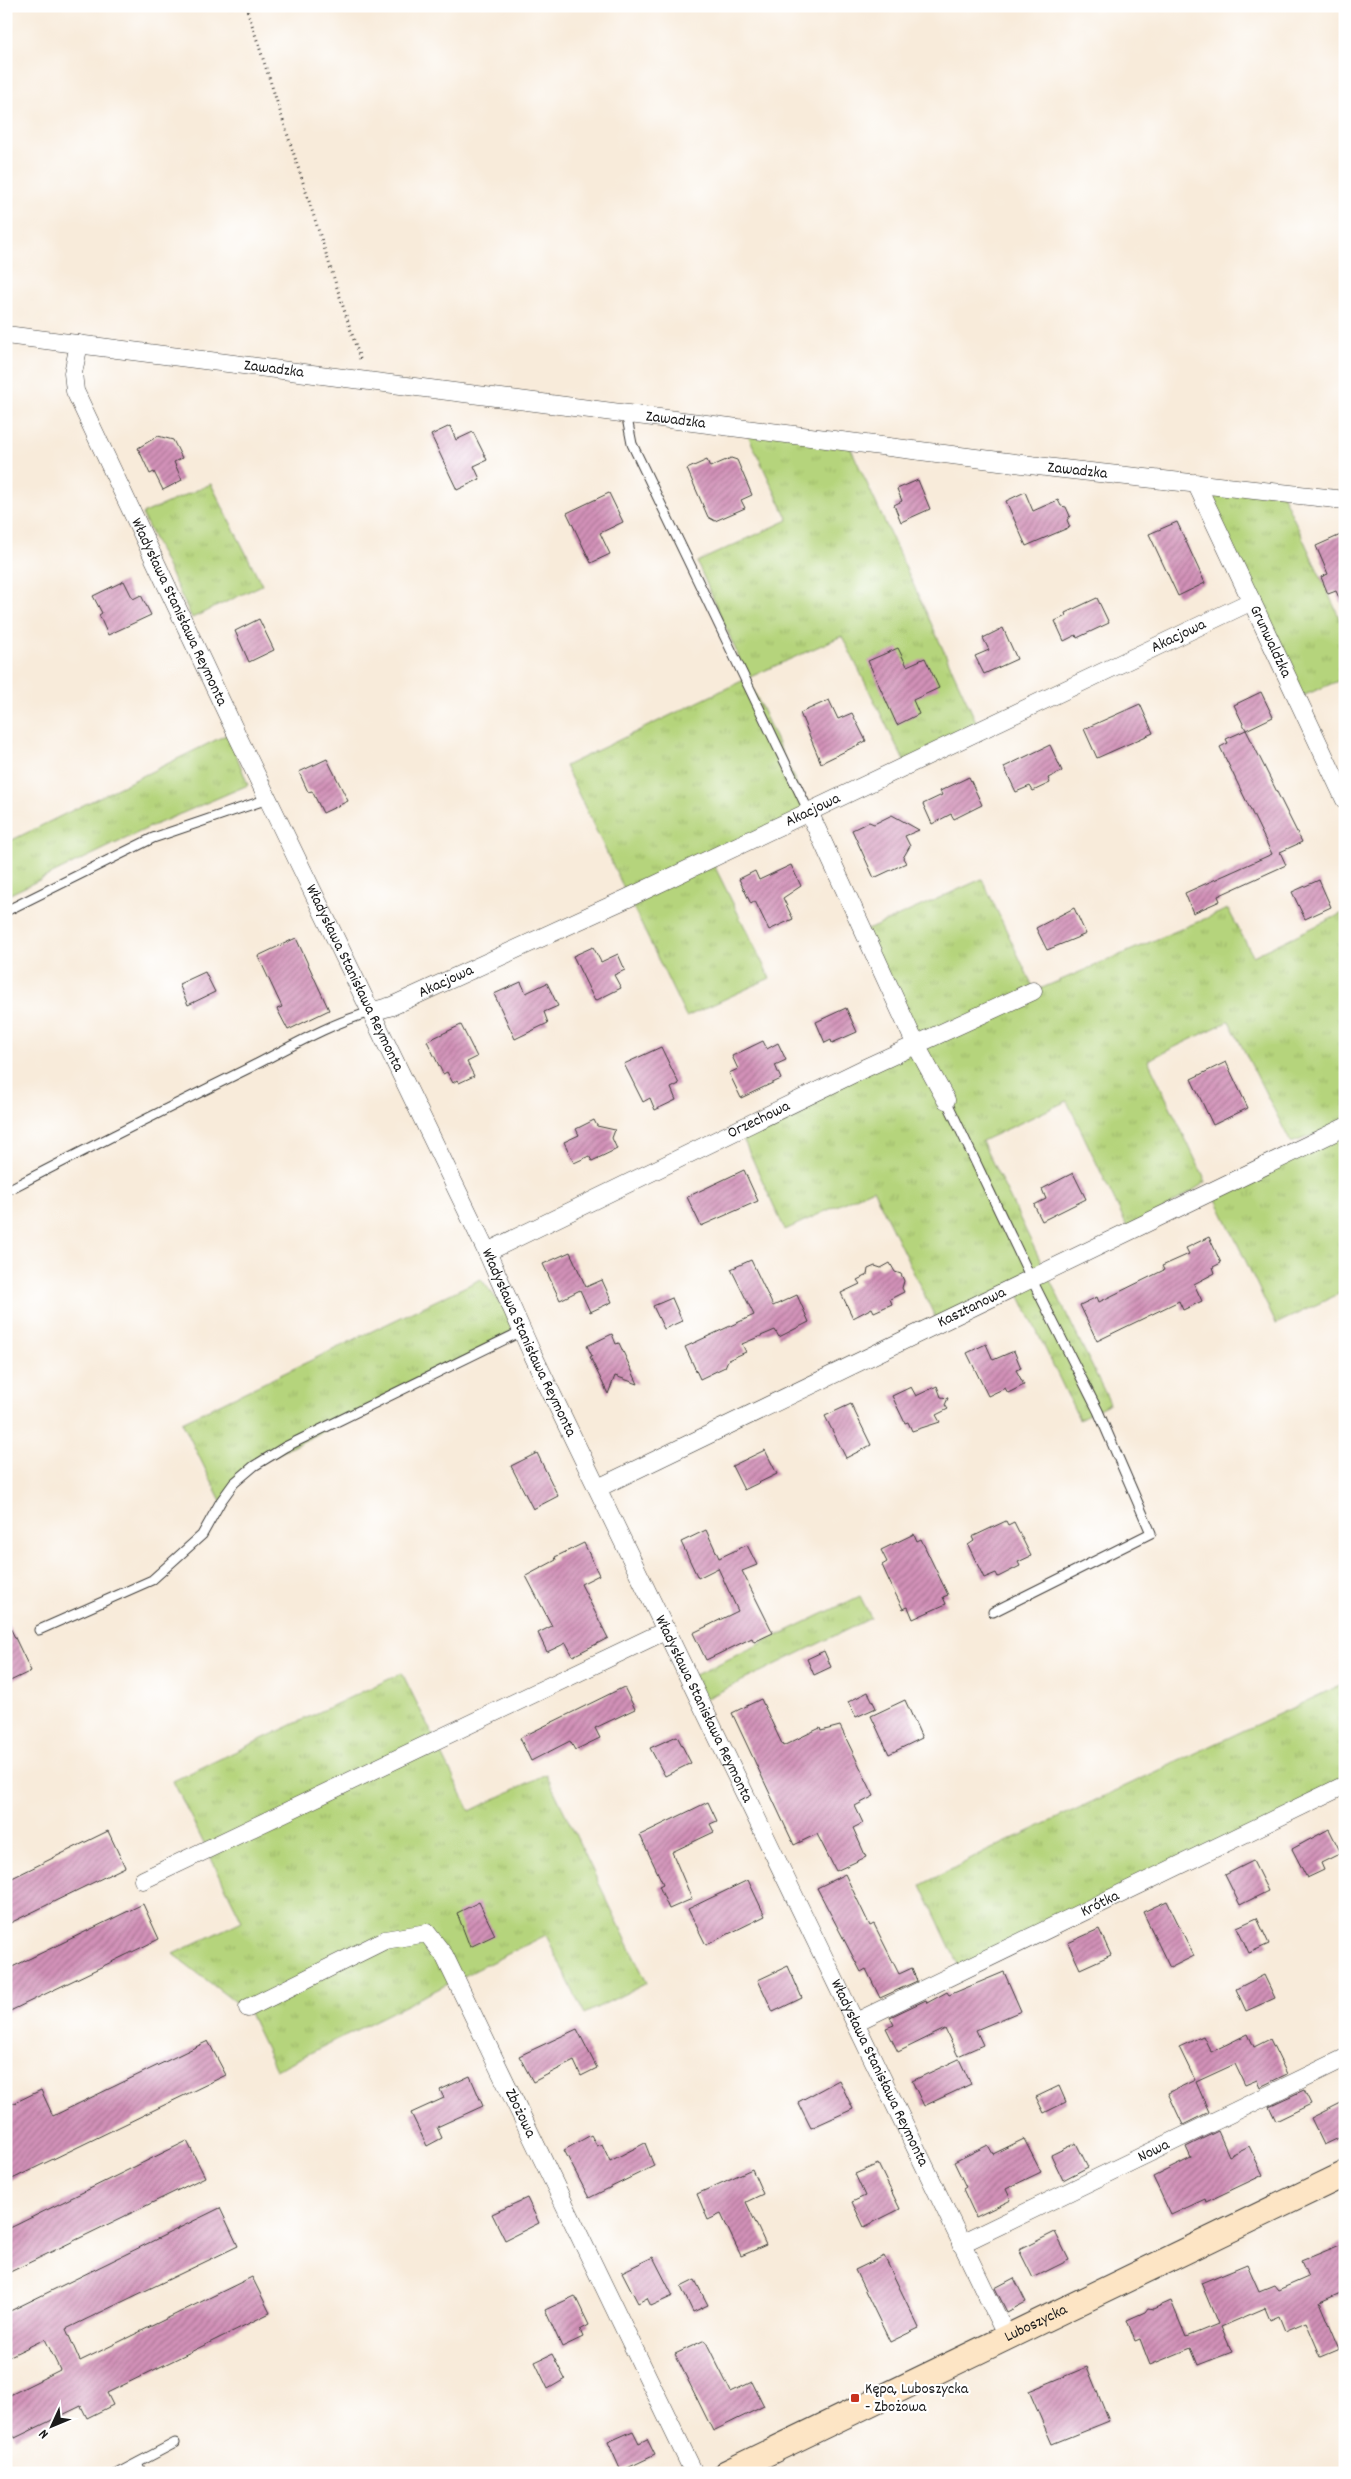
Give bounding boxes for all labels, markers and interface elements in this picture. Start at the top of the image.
street label: Zawadzka [243,354,306,384]
street label: Zawadzka [644,405,707,435]
street label: Zawadzka [1046,456,1109,485]
street label: Władysława Stanisława Reymonta [125,514,233,710]
street label: Grunwaldzka [1244,601,1298,682]
street label: Akacjowa [1147,613,1210,659]
street label: Akacjowa [781,787,845,833]
street label: Władysława Stanisława Reymonta [299,881,410,1076]
street label: Akacjowa [414,959,478,1004]
street label: Orzechowa [723,1095,794,1145]
street label: Władysława Stanisława Reymonta [475,1245,583,1441]
street label: Kasztanowa [934,1281,1010,1334]
street label: Władysława Stanisława Reymonta [649,1611,759,1807]
street label: Krótka [1077,1884,1124,1923]
street label: Władysława Stanisława Reymonta [824,1975,935,2171]
street label: Zbożowa [499,2085,542,2142]
street label: Nowa [1134,2133,1174,2168]
street label: Luboszycka [1000,2298,1072,2348]
place label: Kępa, Luboszycka - Zbożowa [865,2378,969,2419]
marker: Kępa, Luboszycka - Zbożowa [849,2392,861,2404]
north arrow [28,2402,78,2452]
text: N [34,2424,54,2443]

